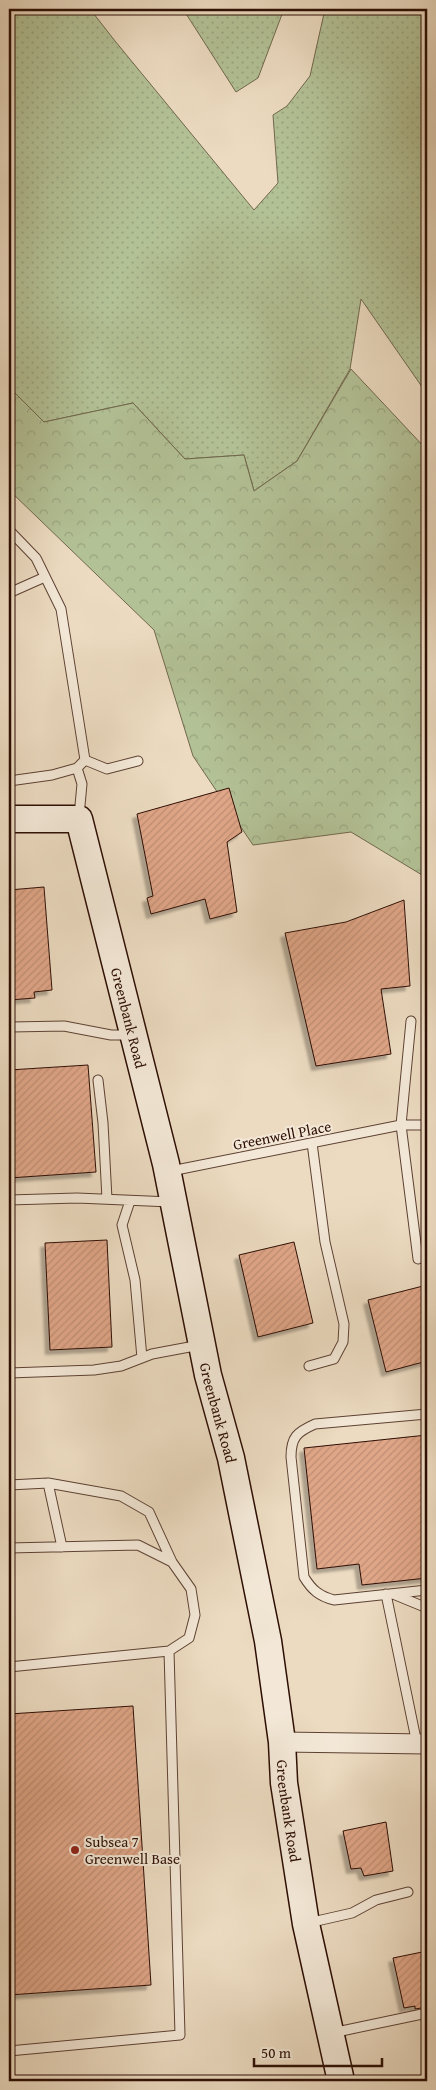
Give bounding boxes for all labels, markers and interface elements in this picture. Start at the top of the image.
street label: Greenbank Road [106,965,152,1070]
street label: Greenwell Place [231,1115,333,1155]
street label: Greenbank Road [195,1361,242,1464]
street label: Greenbank Road [272,1759,307,1863]
place label: Subsea 7 Greenwell Base [85,1831,180,1869]
marker: Subsea 7 Greenwell Base [69,1844,81,1856]
scale bar [254,2035,381,2067]
text: 50 m [261,2042,292,2063]

